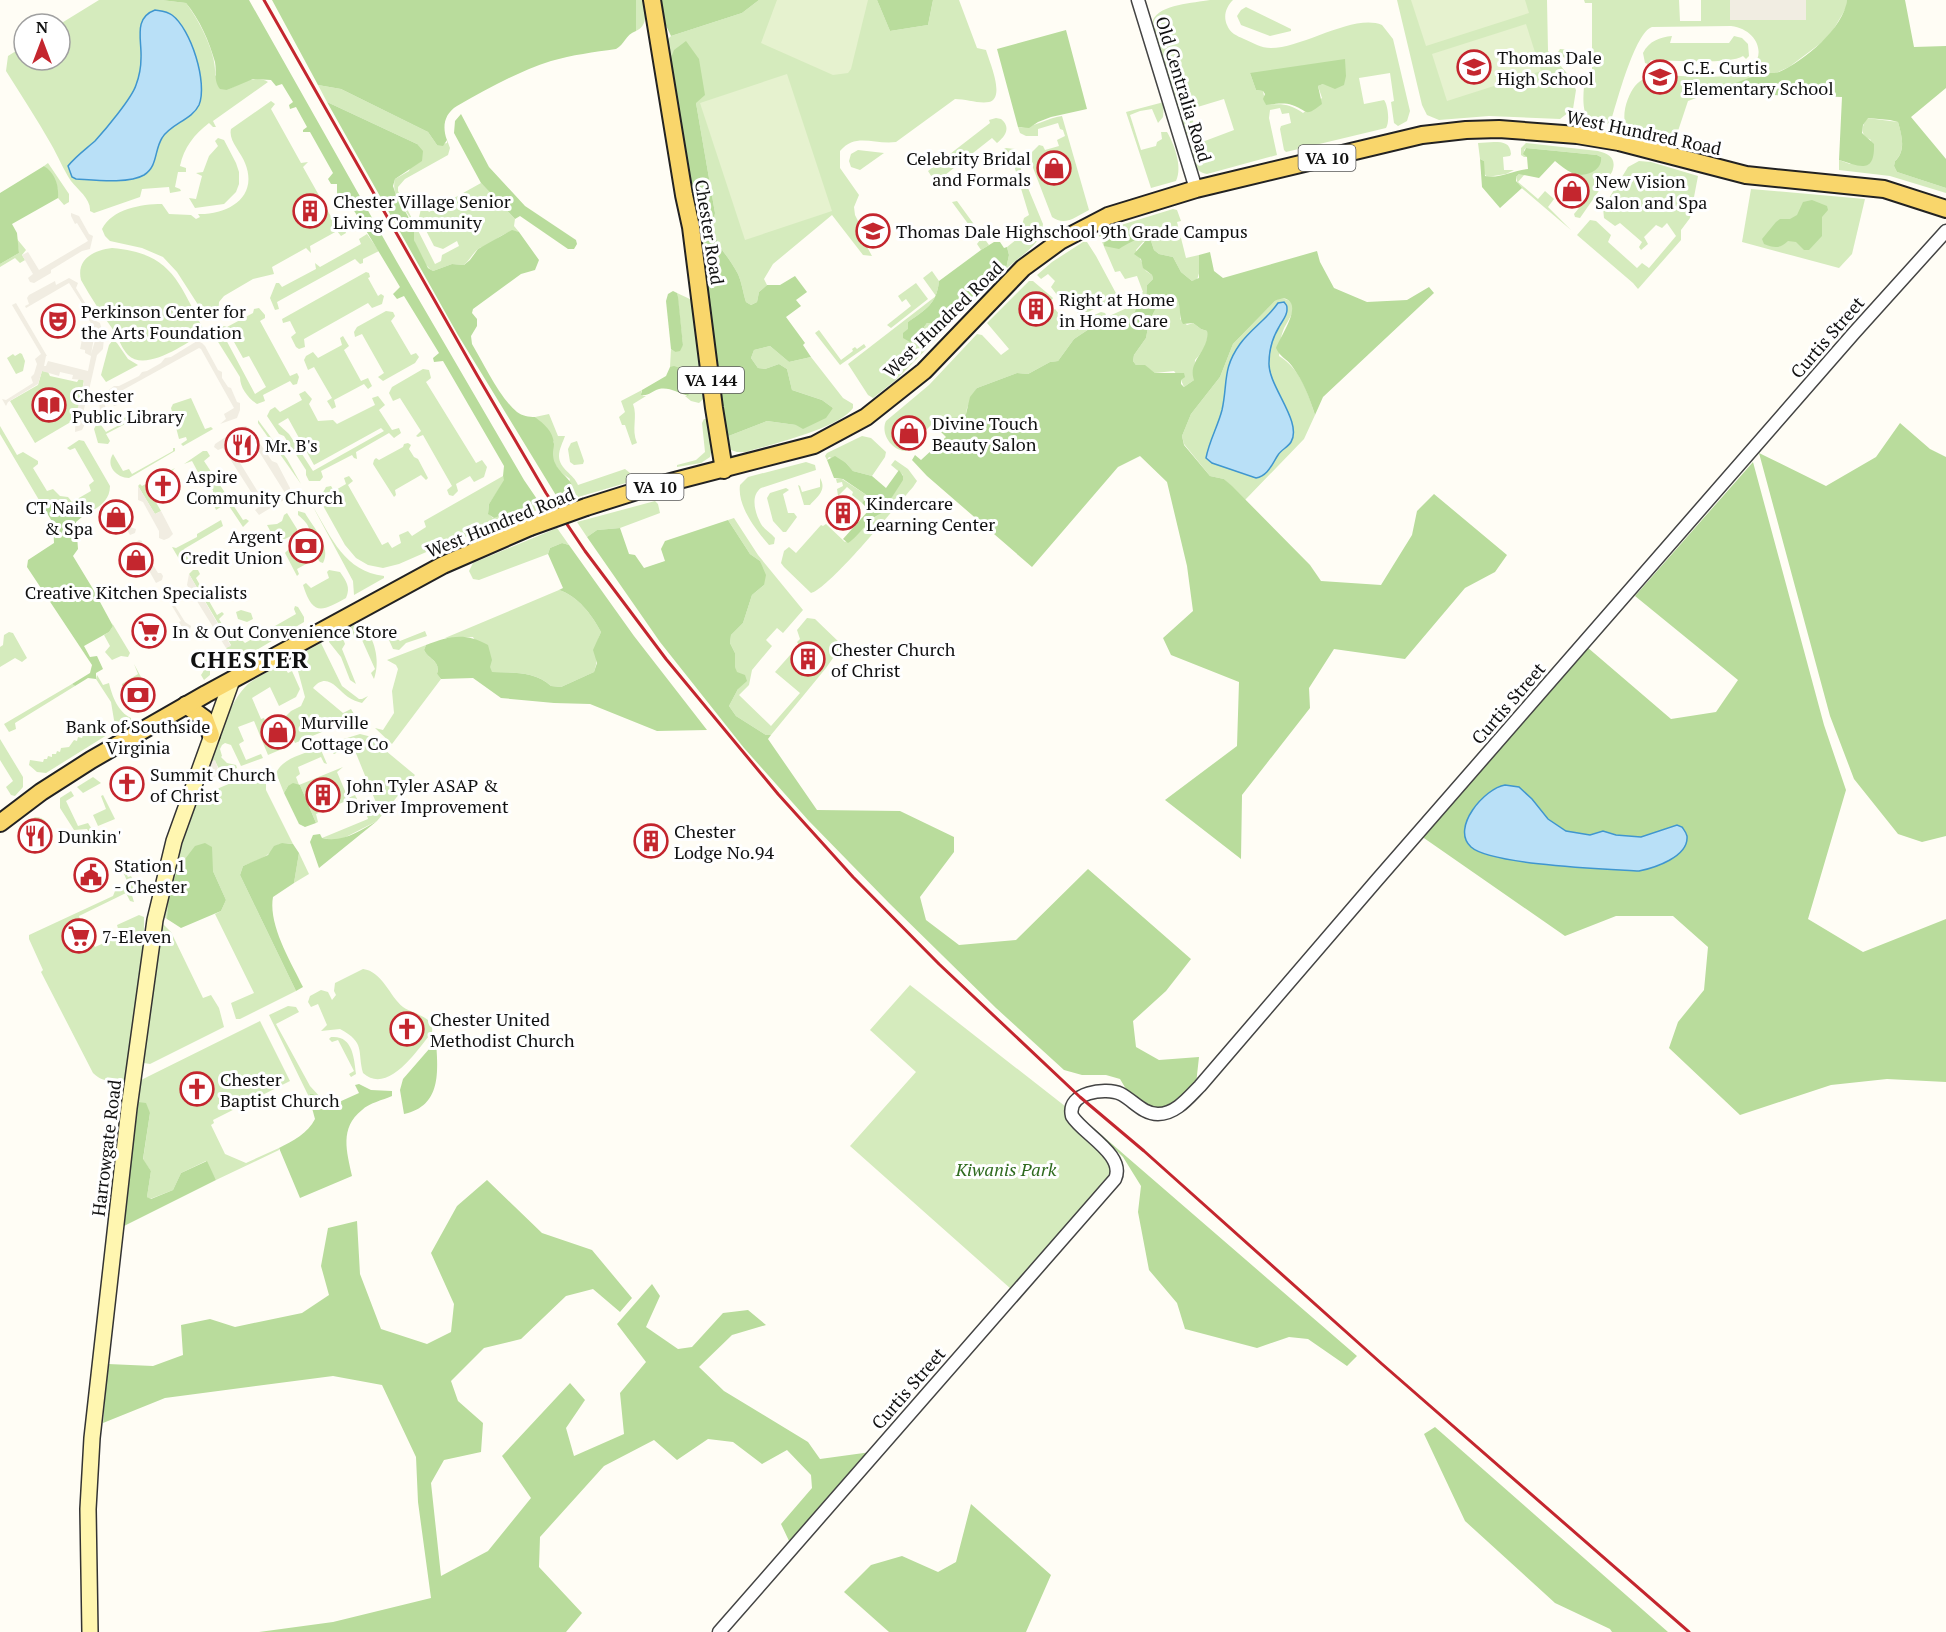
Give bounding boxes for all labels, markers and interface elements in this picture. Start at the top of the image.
north arrow [12,12,72,72]
street label: Old Centralia Road [1150,13,1218,165]
text: N [36,16,48,38]
place label: Thomas Dale High School [1497,45,1602,90]
school or university icon: Thomas Dale High School [1456,49,1492,85]
place label: C.E. Curtis Elementary School [1683,55,1834,100]
school or university icon: C.E. Curtis Elementary School [1642,59,1678,95]
street label: West Hundred Road [1564,104,1724,160]
road number: VA 10 [1298,145,1356,171]
place label: Celebrity Bridal and Formals [906,146,1031,191]
shop icon: Celebrity Bridal and Formals [1036,150,1072,186]
place label: New Vision Salon and Spa [1595,169,1707,214]
shop icon: New Vision Salon and Spa [1554,173,1590,209]
street label: Chester Road [690,178,730,286]
place label: Chester Village Senior Living Community [333,189,511,234]
building icon: Chester Village Senior Living Community [292,193,328,229]
school or university icon: Thomas Dale Highschool 9th Grade Campus [855,213,891,249]
place label: Thomas Dale Highschool 9th Grade Campus [896,219,1248,243]
street label: West Hundred Road [878,255,1008,383]
place label: Right at Home in Home Care [1059,287,1175,332]
building icon: Right at Home in Home Care [1018,291,1054,327]
street label: Curtis Street [1785,291,1869,383]
place label: Perkinson Center for the Arts Foundation [81,299,246,344]
theatre icon: Perkinson Center for the Arts Foundation [40,303,76,339]
road number: VA 144 [678,367,744,393]
place label: Chester Public Library [72,383,185,428]
library icon: Chester Public Library [31,387,67,423]
place label: Divine Touch Beauty Salon [932,411,1039,456]
shop icon: Divine Touch Beauty Salon [891,415,927,451]
restaurant icon: Mr. B's [224,427,260,463]
place label: Mr. B's [265,433,318,457]
place label: Aspire Community Church [186,464,344,509]
church icon: Aspire Community Church [145,468,181,504]
road number: VA 10 [626,474,684,500]
street label: West Hundred Road [422,481,578,563]
place label: Kindercare Learning Center [866,491,995,536]
place label: CT Nails & Spa [25,495,93,540]
building icon: Kindercare Learning Center [825,495,861,531]
shop icon: CT Nails & Spa [98,499,134,535]
place label: Argent Credit Union [180,524,283,569]
bank icon: Argent Credit Union [288,528,324,564]
shop icon: Creative Kitchen Specialists [118,542,154,578]
place label: Creative Kitchen Specialists [25,580,247,604]
supermarket icon: In & Out Convenience Store [131,613,167,649]
place label: In & Out Convenience Store [172,619,397,643]
place label: Chester Church of Christ [831,637,956,682]
building icon: Chester Church of Christ [790,641,826,677]
district label: CHESTER [190,643,310,675]
street label: Curtis Street [1466,657,1550,749]
bank icon: Bank of Southside Virginia [120,677,156,713]
place label: Murville Cottage Co [301,710,388,755]
place label: Bank of Southside Virginia [66,714,210,759]
shop icon: Murville Cottage Co [260,714,296,750]
place label: Summit Church of Christ [150,762,276,807]
church icon: Summit Church of Christ [109,766,145,802]
place label: John Tyler ASAP & Driver Improvement [346,773,509,818]
building icon: John Tyler ASAP & Driver Improvement [305,777,341,813]
restaurant icon: Dunkin' [17,818,53,854]
place label: Chester Lodge No.94 [674,819,774,864]
building icon: Chester Lodge No.94 [633,823,669,859]
place label: Dunkin' [58,824,121,848]
place label: Station 1 - Chester [114,853,187,898]
public building icon: Station 1 - Chester [73,857,109,893]
supermarket icon: 7-Eleven [61,918,97,954]
place label: 7-Eleven [102,924,172,948]
place label: Chester United Methodist Church [430,1007,575,1052]
church icon: Chester United Methodist Church [389,1011,425,1047]
place label: Chester Baptist Church [220,1067,340,1112]
church icon: Chester Baptist Church [179,1071,215,1107]
street label: Harrowgate Road [86,1078,126,1218]
park label: Kiwanis Park [955,1157,1057,1181]
street label: Curtis Street [866,1342,950,1434]

